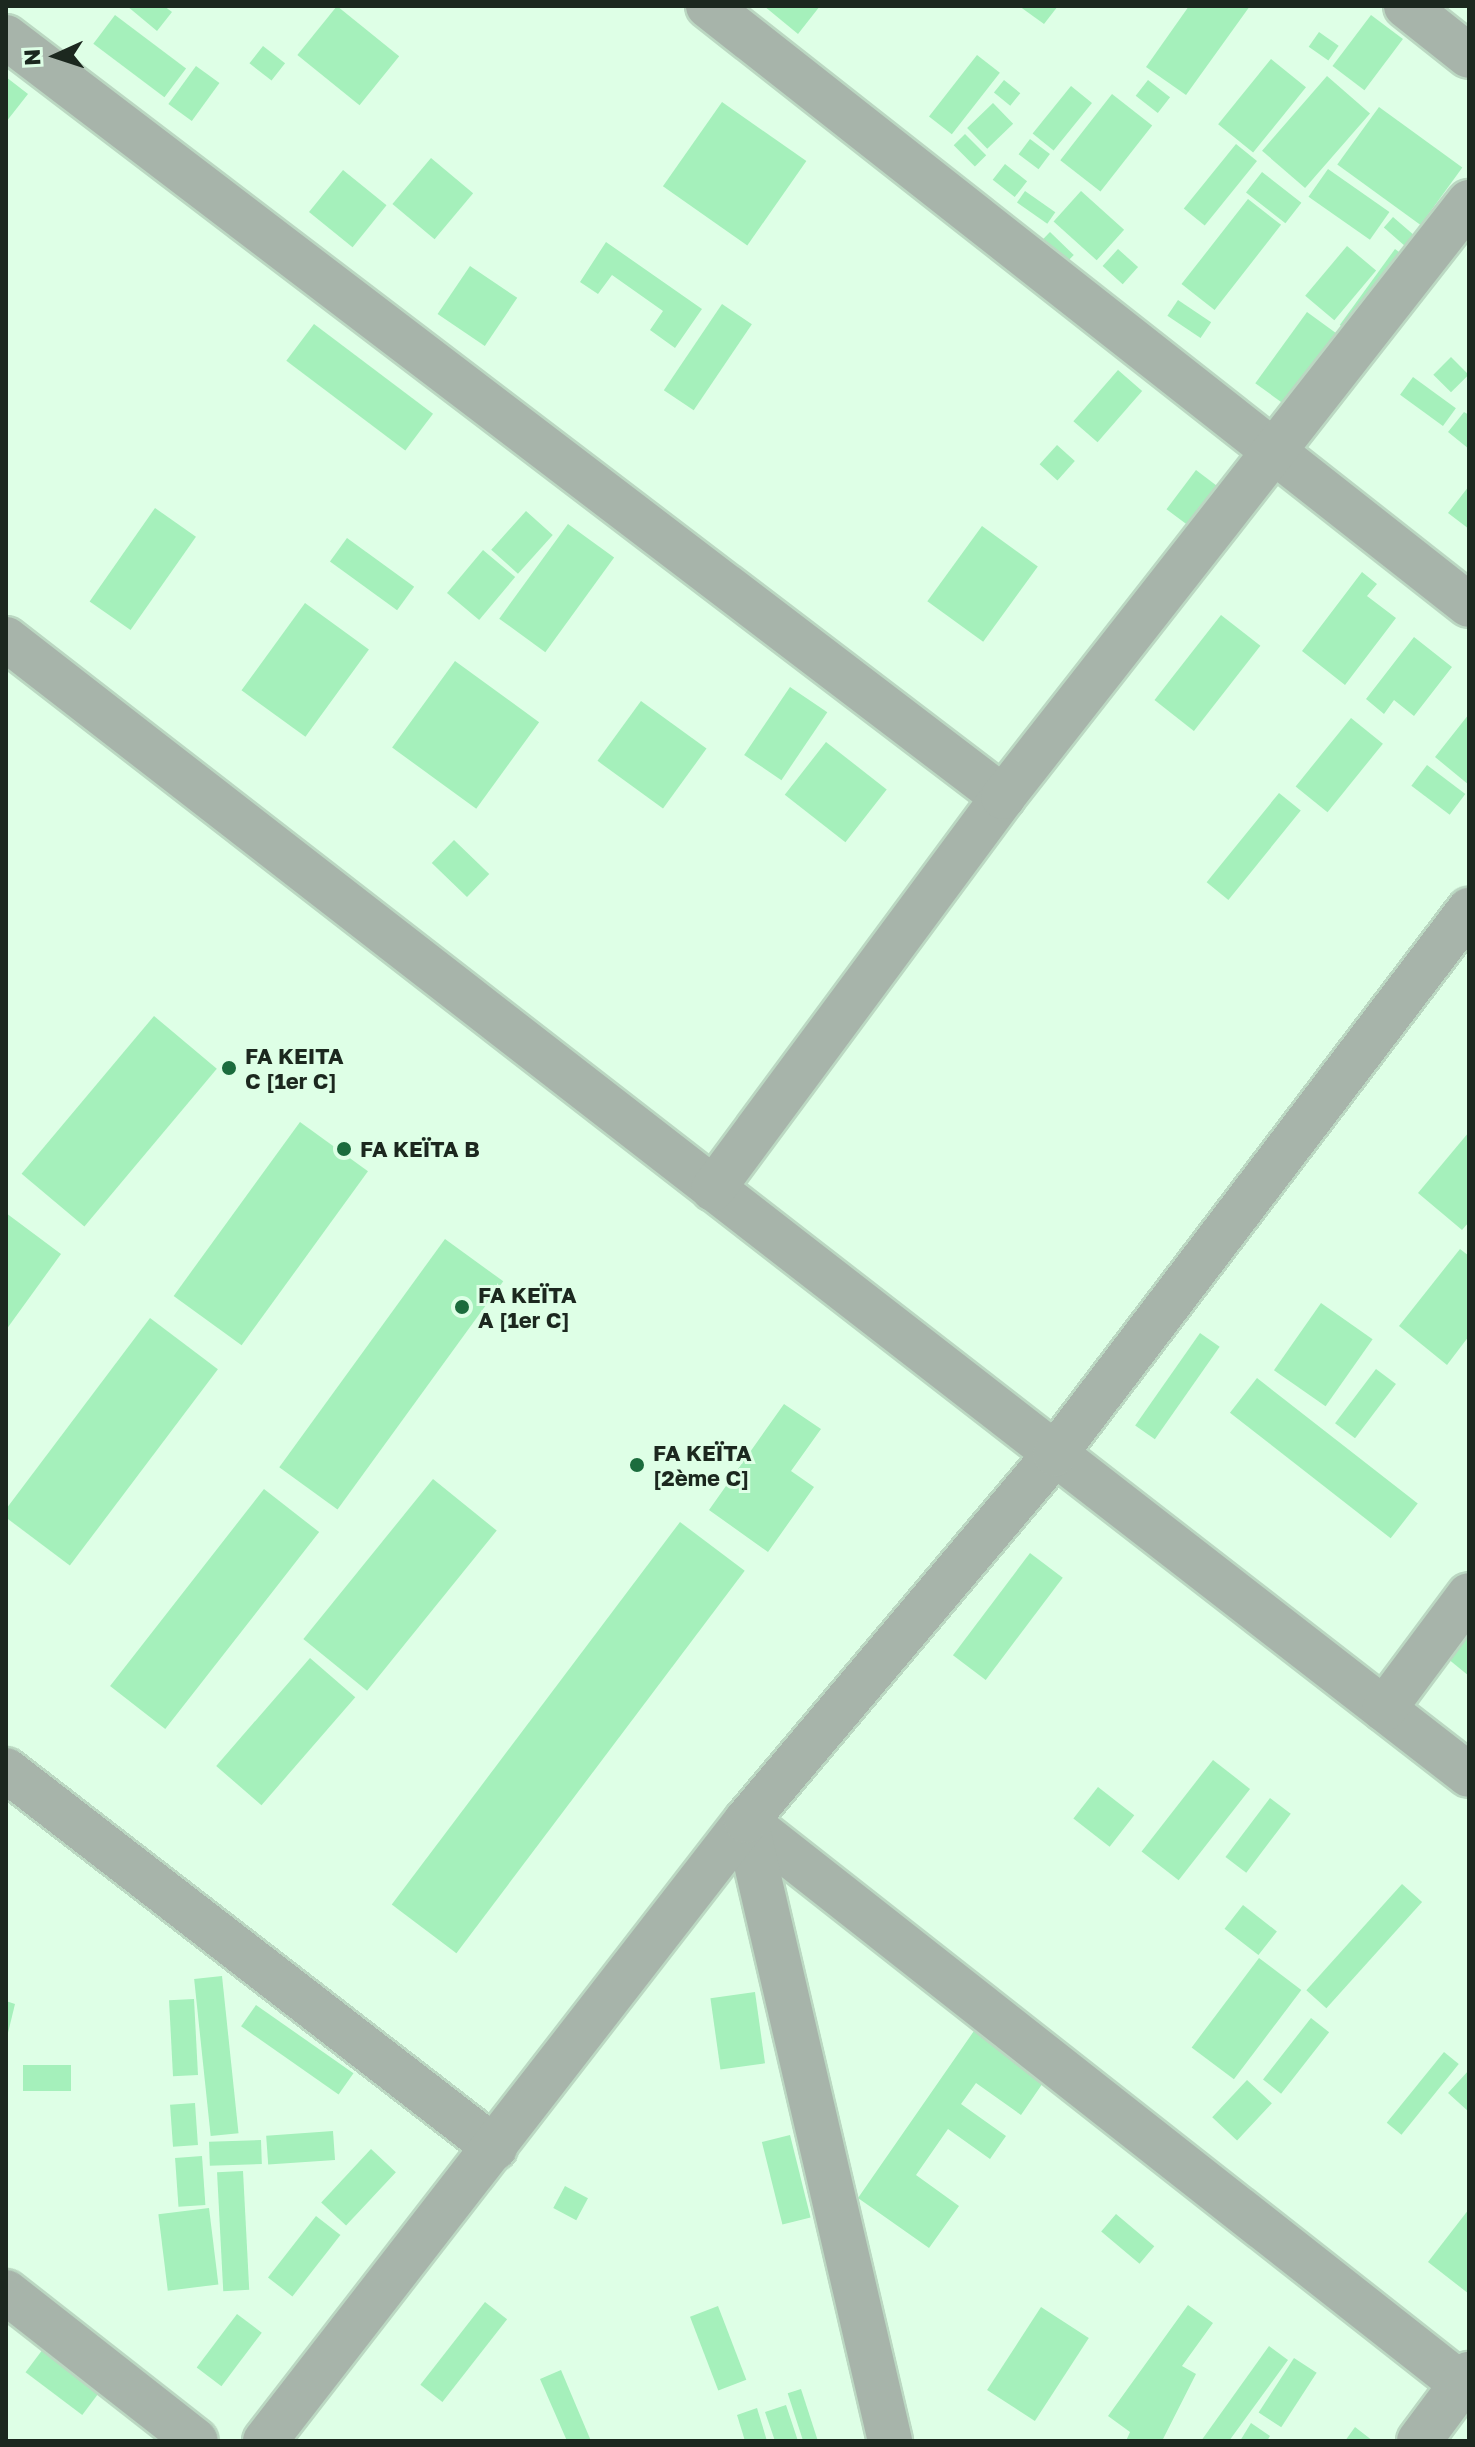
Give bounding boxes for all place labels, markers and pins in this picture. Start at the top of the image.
place label: FA KEITA C [1er C] [245,1042,344,1094]
marker: FA KEITA C [1er C] [220,1059,238,1077]
place label: FA KEÏTA B [360,1136,480,1162]
marker: FA KEÏTA B [335,1140,353,1158]
place label: FA KEÏTA A [1er C] [478,1281,577,1332]
marker: FA KEÏTA A [1er C] [453,1298,471,1316]
place label: FA KEÏTA [2ème C] [653,1439,752,1490]
marker: FA KEÏTA [2ème C] [628,1456,646,1474]

